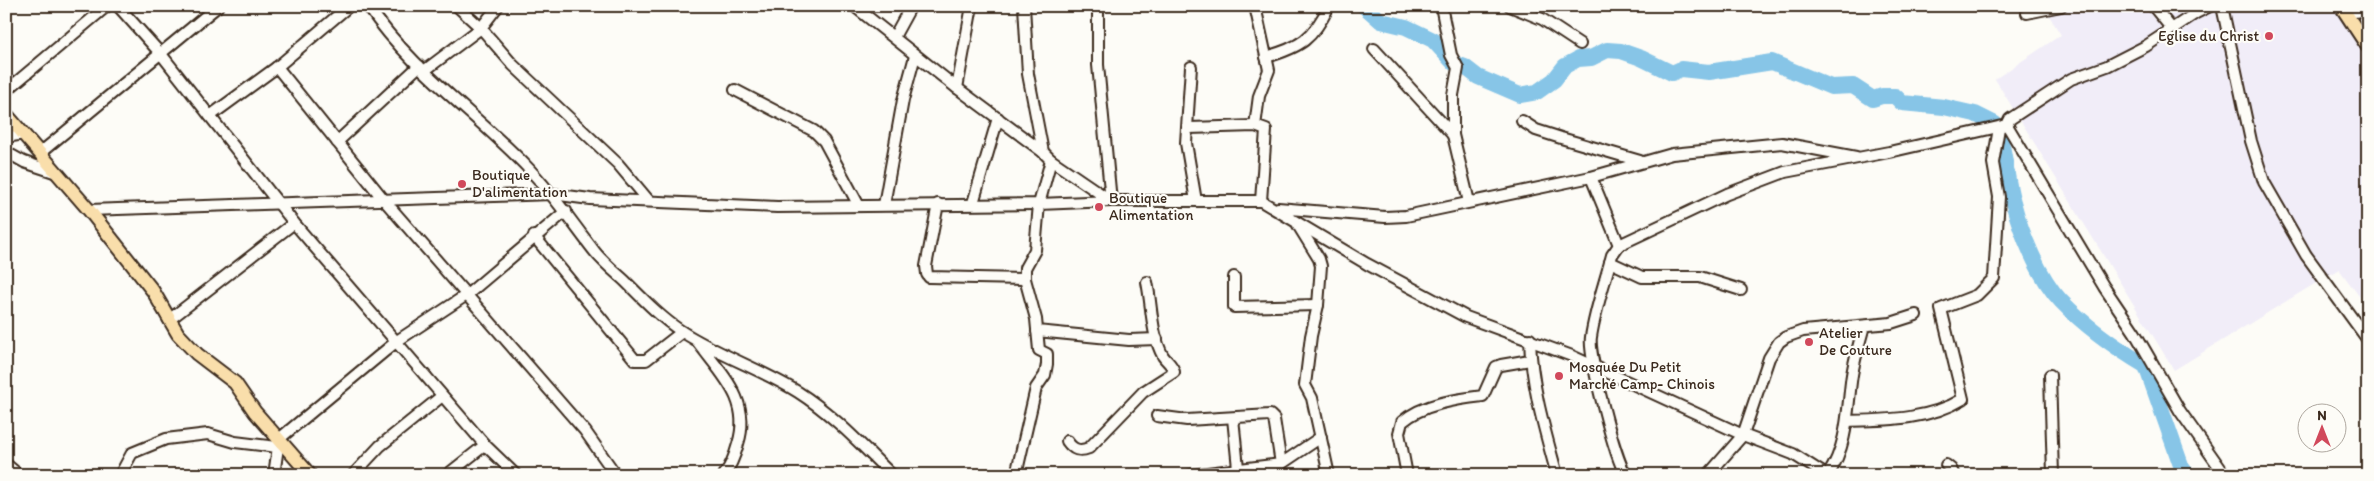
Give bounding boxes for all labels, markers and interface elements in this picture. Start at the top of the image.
place label: Eglise du Christ [2158,27,2259,45]
marker: Eglise du Christ [2263,30,2275,42]
place label: Boutique D'alimentation [472,166,568,201]
marker: Boutique D'alimentation [456,178,468,190]
place label: Boutique Alimentation [1109,189,1194,224]
marker: Boutique Alimentation [1093,201,1105,213]
place label: Atelier De Couture [1819,324,1892,359]
marker: Atelier De Couture [1803,336,1815,348]
place label: Mosquée Du Petit Marché Camp- Chinois [1569,358,1715,393]
marker: Mosquée Du Petit Marché Camp- Chinois [1553,370,1565,382]
north arrow [2296,404,2346,454]
text: N [2317,407,2327,424]

